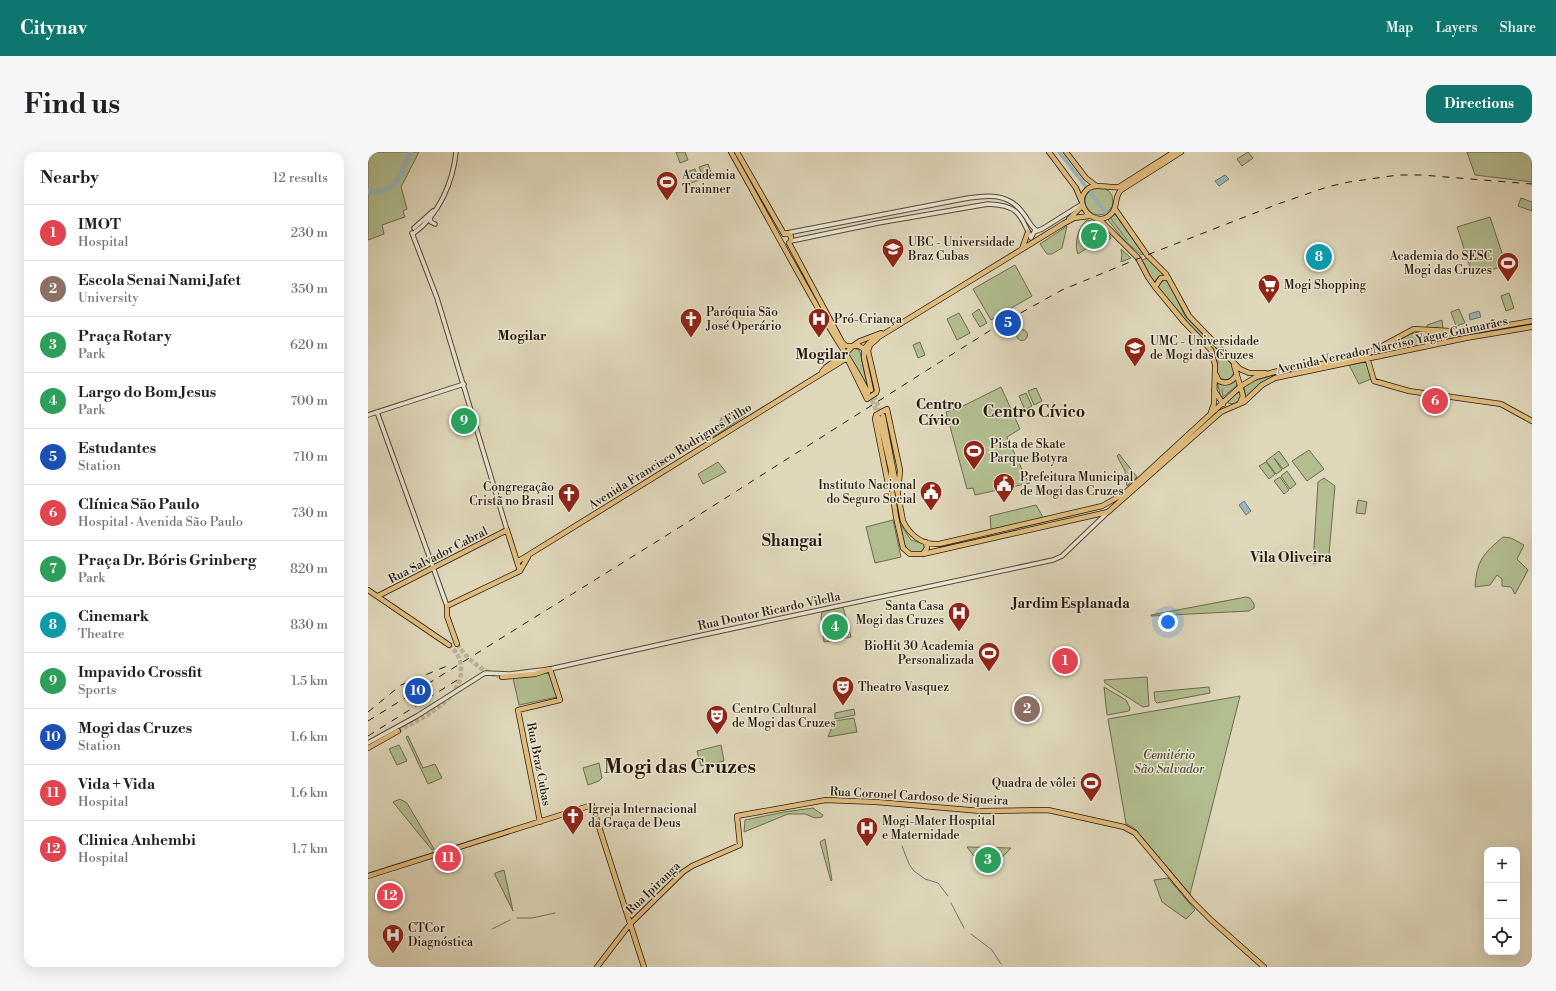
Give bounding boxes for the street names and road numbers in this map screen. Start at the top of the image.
street label: Avenida Vereador Narciso Yague Guimarães [1274,314,1509,378]
street label: Avenida Francisco Rodrigues Filho [585,400,755,514]
street label: Rua Salvador Cabral [386,524,491,587]
street label: Rua Doutor Ricardo Vilella [697,589,843,634]
street label: Rua Braz Cubas [523,721,554,807]
street label: Rua Coronel Cardoso de Siqueira [829,784,1010,809]
street label: Rua Ipiranga [623,858,684,918]

